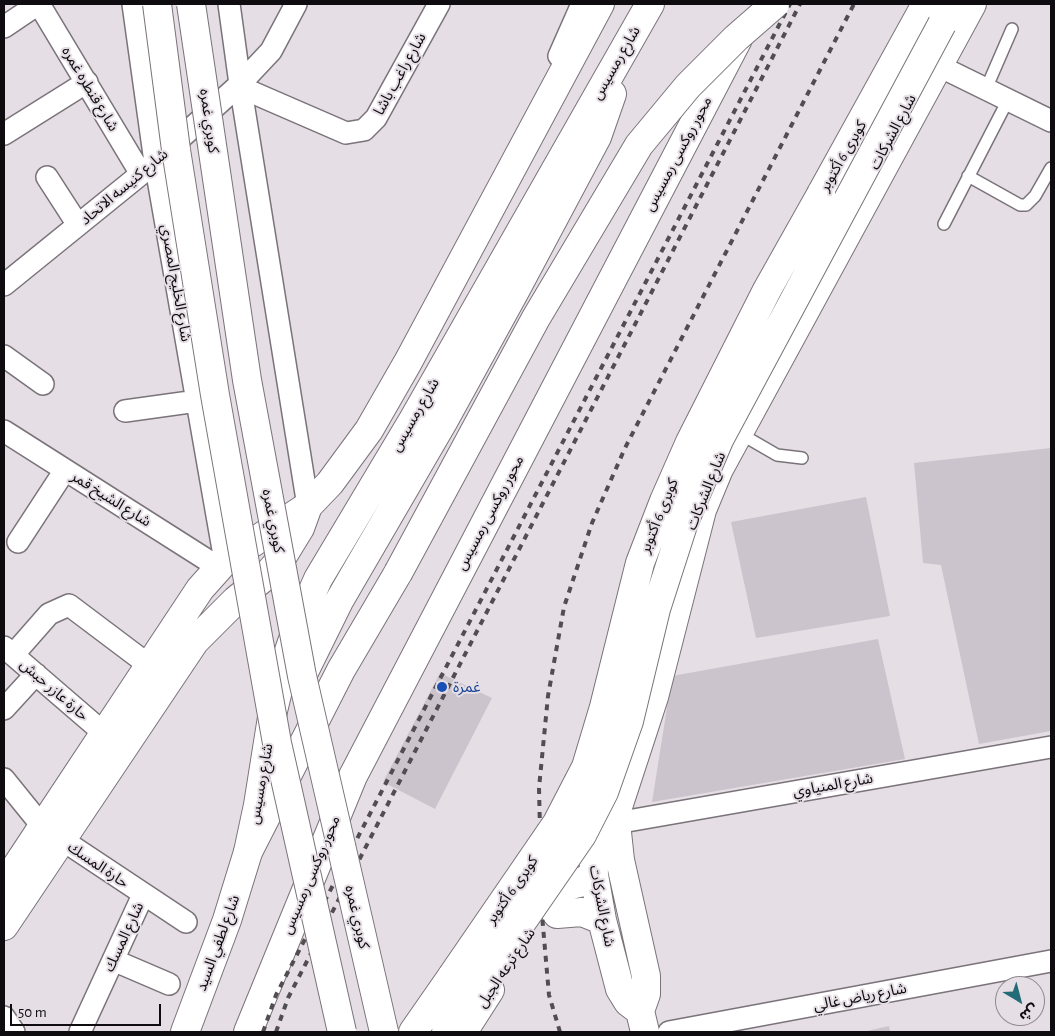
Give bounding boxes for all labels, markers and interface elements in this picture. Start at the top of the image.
street label: شارع رمسيس [588,23,644,103]
street label: شارع راغب باشا [370,30,430,118]
street label: شارع قنطره غمره [58,43,122,135]
street label: كوبري غمره [196,88,222,154]
street label: شارع الشركات [866,91,920,173]
street label: محور روكسى رمسيس [640,94,716,214]
street label: كوبرى 6 أكتوبر [815,117,871,195]
street label: شارع كنيسه الاتحاد [76,145,172,229]
street label: شارع الخليج المصري [157,223,195,343]
street label: شارع رمسيس [387,375,443,455]
street label: شارع الشركات [682,449,730,533]
street label: محور روكسى رمسيس [452,453,528,573]
street label: شارع الشيخ قمر [68,467,154,531]
street label: كوبرى 6 أكتوبر [636,476,682,556]
street label: كوبري غمره [258,488,288,554]
street label: حارة عازر حبش [16,655,92,725]
place label: غمرة [453,678,481,696]
marker: غمرة [435,680,449,694]
street label: شارع رمسيس [245,742,277,826]
street label: شارع المنياوي [792,769,874,801]
street label: محور روكسى رمسيس [278,813,344,937]
street label: حارة المسك [64,838,132,892]
street label: كوبرى 6 أكتوبر [482,852,542,928]
street label: شارع الشركات [585,864,619,948]
street label: كوبري غمره [341,883,373,951]
street label: شارع لطفي السيد [192,892,244,994]
street label: شارع المسك [100,899,148,975]
street label: شارع ترعه الجبل [473,925,539,1011]
north arrow [995,976,1045,1026]
street label: شارع رياض غالي [812,979,908,1015]
scale bar [12,994,164,1026]
text: ش [1017,1001,1040,1024]
text: 50 m [18,1005,47,1020]

